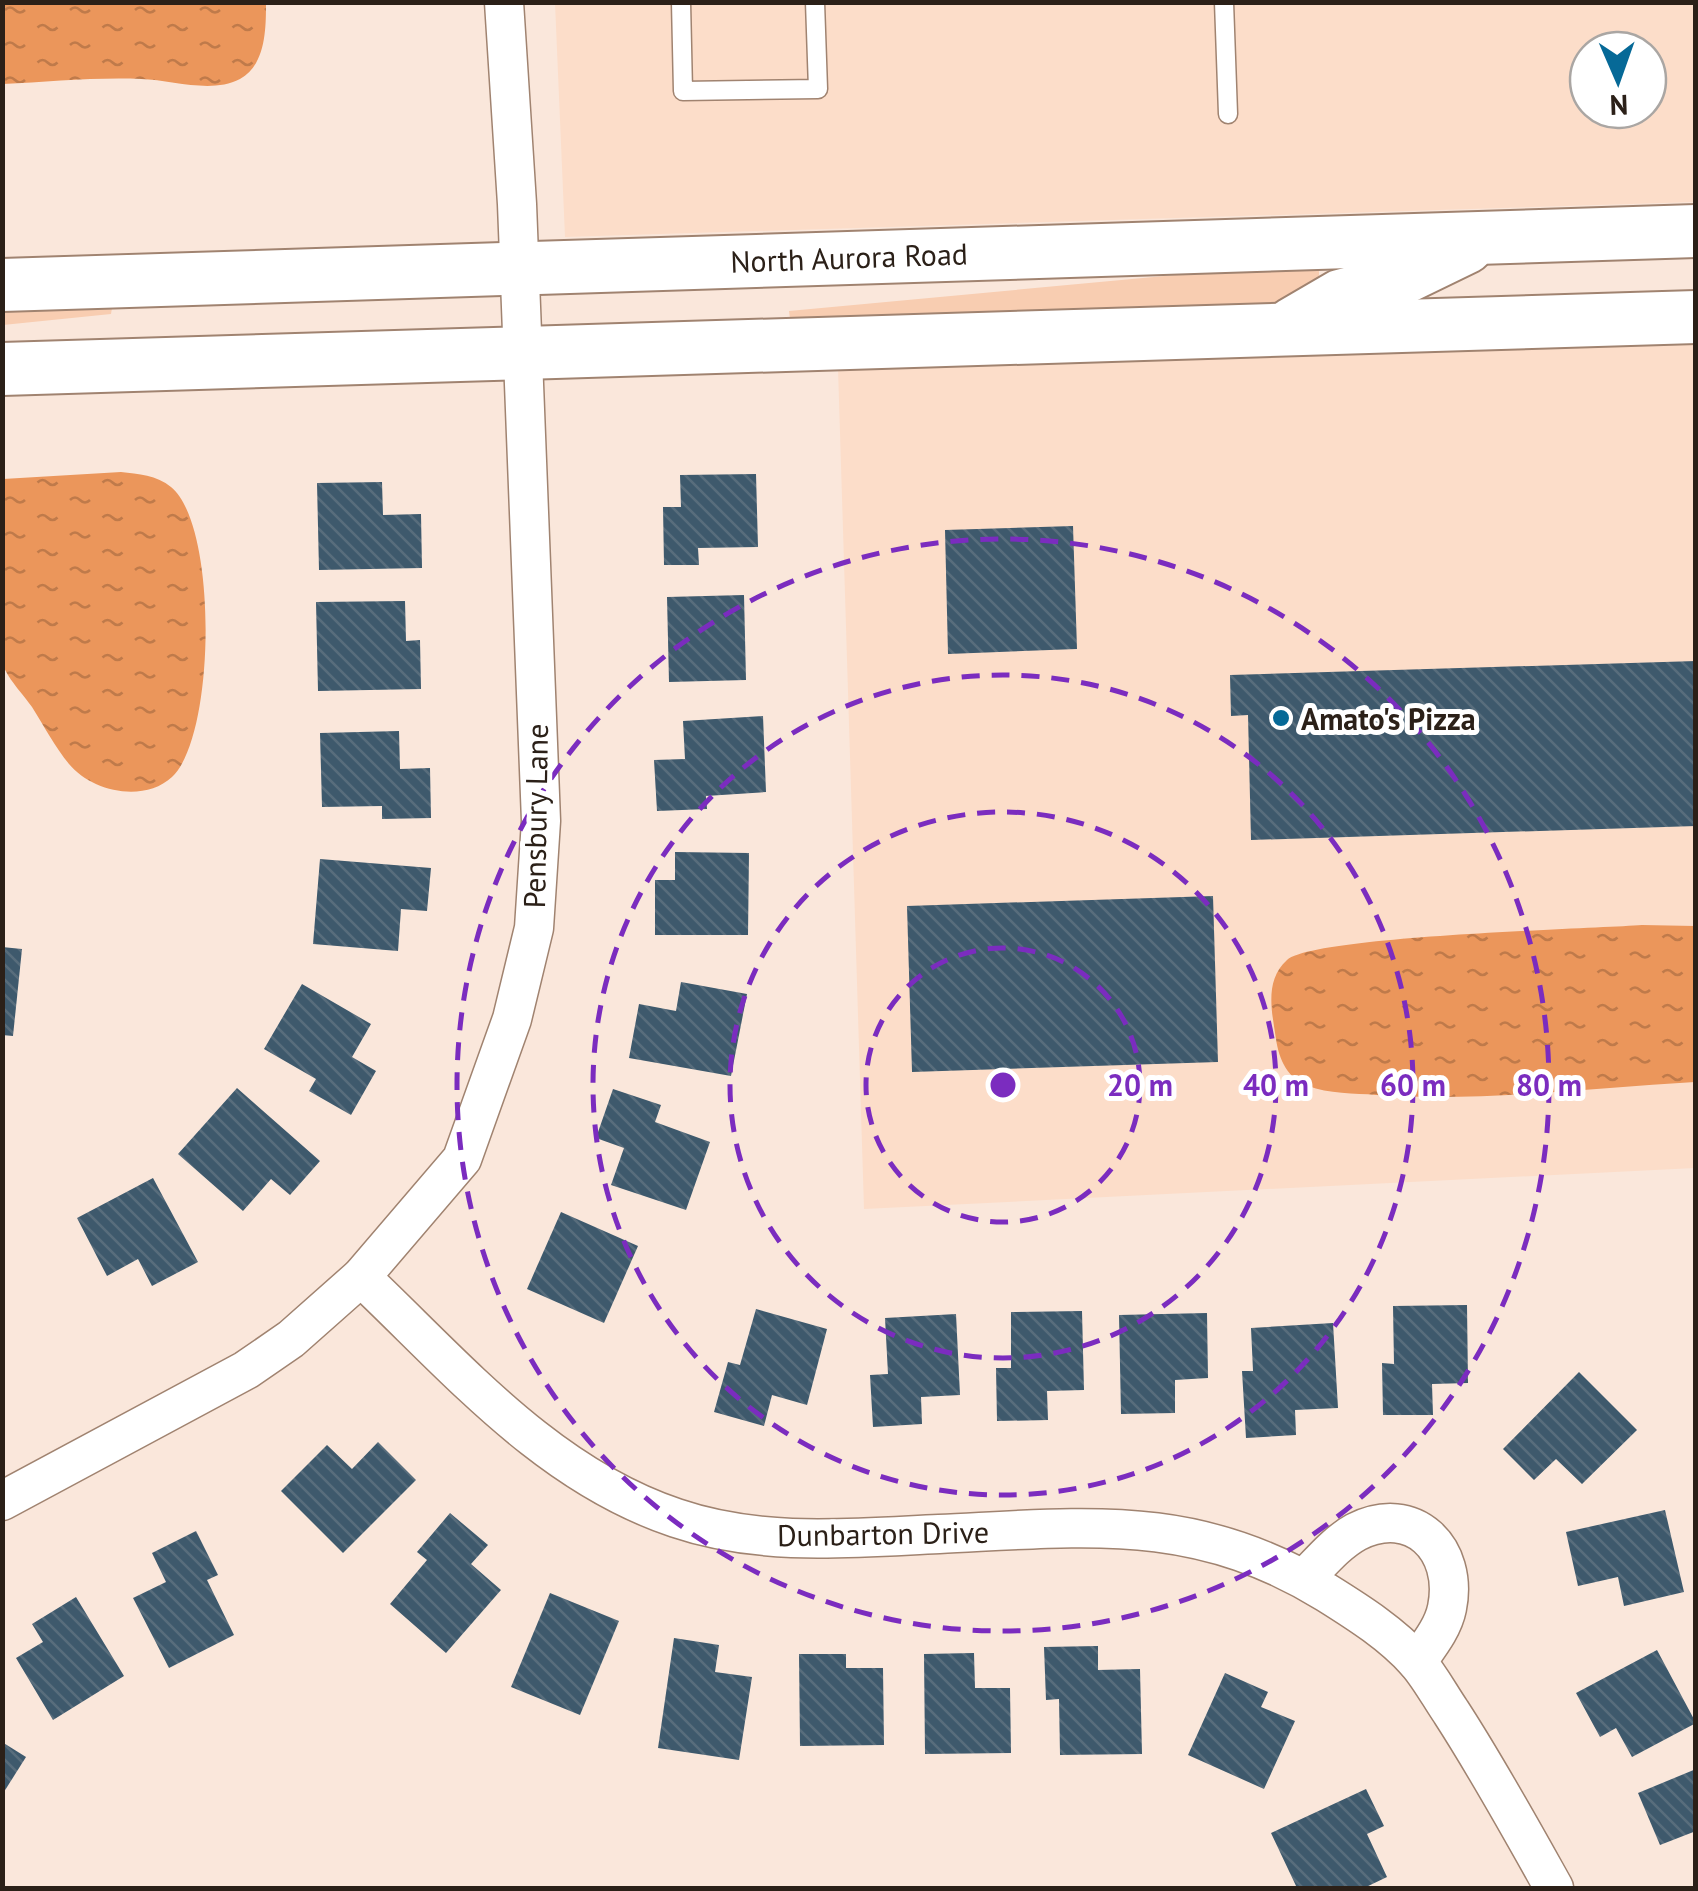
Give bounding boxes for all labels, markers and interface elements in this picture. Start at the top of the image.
north arrow [1568,30,1668,130]
text: N [1609,87,1629,124]
street label: North Aurora Road [730,233,968,281]
place label: Amato's Pizza [1301,699,1476,738]
marker: Amato's Pizza [1270,707,1292,729]
street label: Pensbury Lane [514,723,556,909]
text: 20 m [1107,1065,1173,1104]
text: 40 m [1243,1065,1309,1104]
text: 60 m [1380,1065,1446,1104]
text: 80 m [1516,1065,1582,1104]
centre of rings [985,1067,1021,1103]
street label: Dunbarton Drive [777,1512,989,1554]

